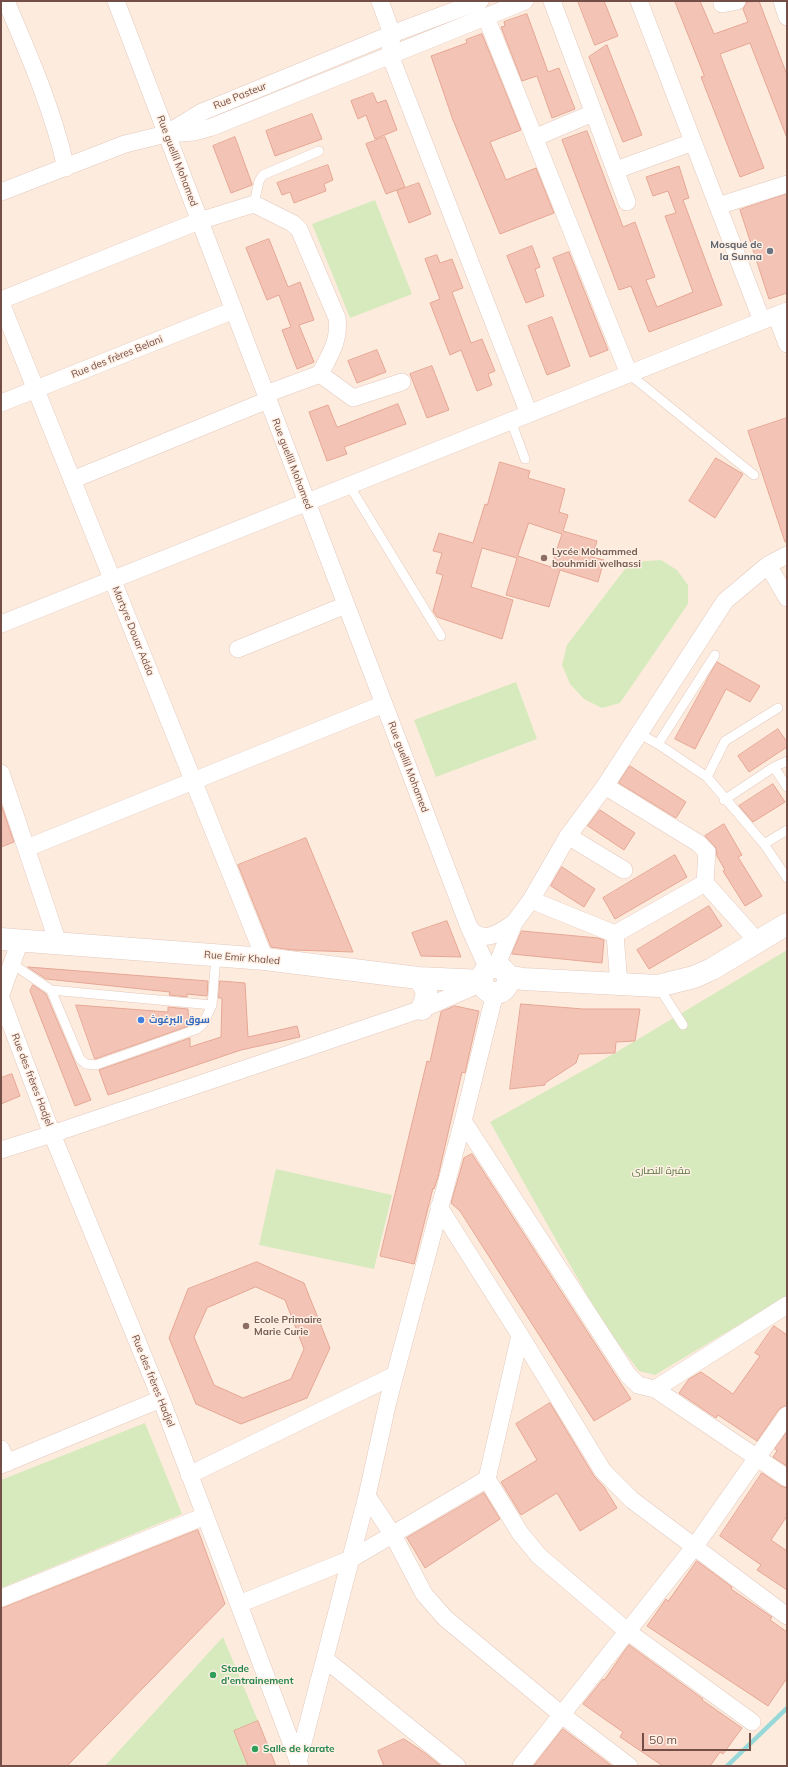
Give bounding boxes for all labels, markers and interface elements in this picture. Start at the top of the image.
street label: Rue Pasteur [212,80,268,112]
street label: Rue guellil Mohamed [154,114,200,208]
place label: Mosqué de la Sunna [710,239,762,262]
marker: Mosqué de la Sunna [765,246,775,256]
street label: Rue des frères Belani [70,333,164,381]
street label: Rue guellil Mohamed [269,417,315,511]
place label: Lycée Mohammed bouhmidi welhassi [552,546,641,570]
marker: Lycée Mohammed bouhmidi welhassi [539,553,549,563]
street label: Martyre Douar Adda [110,585,156,677]
street label: Rue guellil Mohamed [385,720,431,814]
street label: Rue Emir Khaled [204,949,280,967]
place label: سوق البرغوث [149,1014,210,1026]
marker: سوق البرغوث [136,1015,146,1025]
street label: Rue des frères Hadjel [9,1032,55,1128]
park label: مقبرة النصارى [632,1165,690,1177]
place label: Ecole Primaire Marie Curie [254,1314,322,1338]
marker: Ecole Primaire Marie Curie [241,1321,251,1331]
street label: Rue des frères Hadjel [129,1333,177,1429]
place label: Stade d'entrainement [221,1663,293,1686]
marker: Stade d'entrainement [208,1670,218,1680]
scale bar [644,1725,753,1751]
text: 50 m [649,1732,677,1747]
place label: Salle de karate [263,1743,334,1755]
marker: Salle de karate [250,1744,260,1754]

